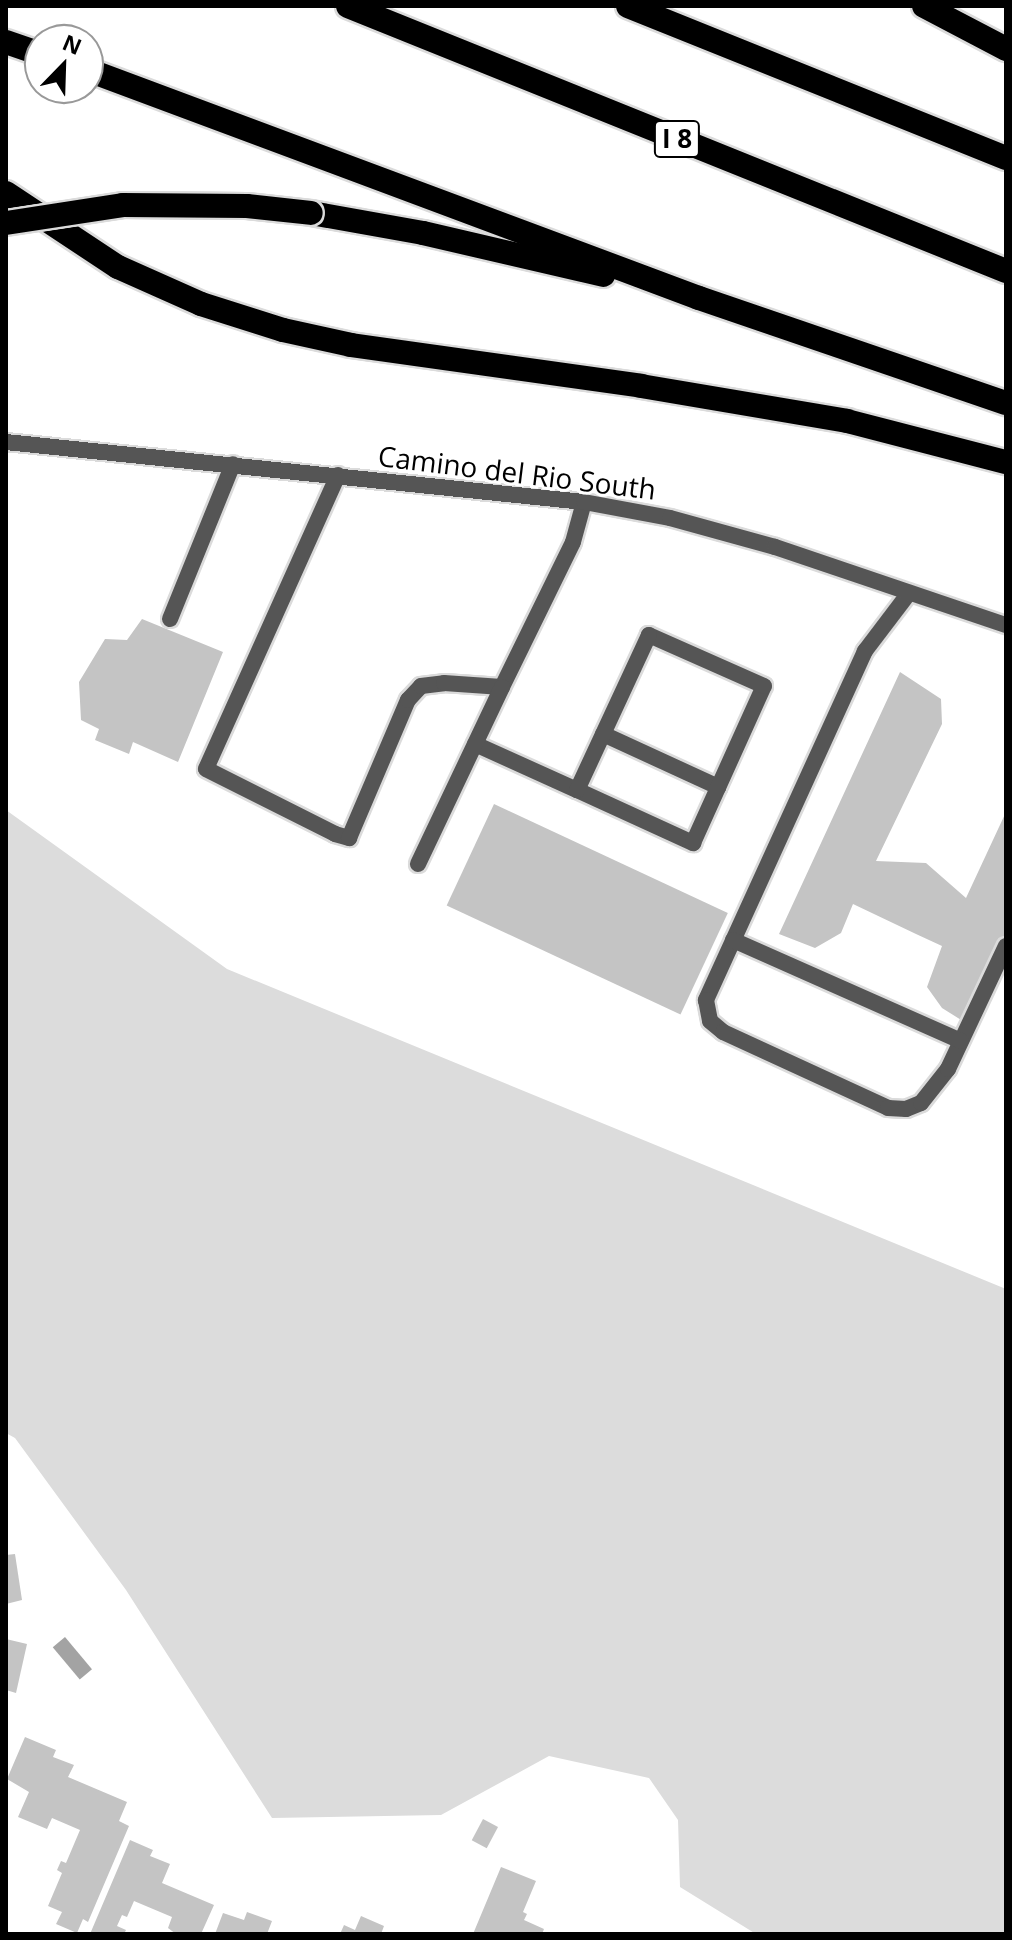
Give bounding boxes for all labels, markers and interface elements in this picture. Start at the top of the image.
north arrow [24,24,104,104]
text: N [58,26,87,61]
road number: I 8 [653,117,701,161]
street label: Camino del Rio South [376,438,658,506]

